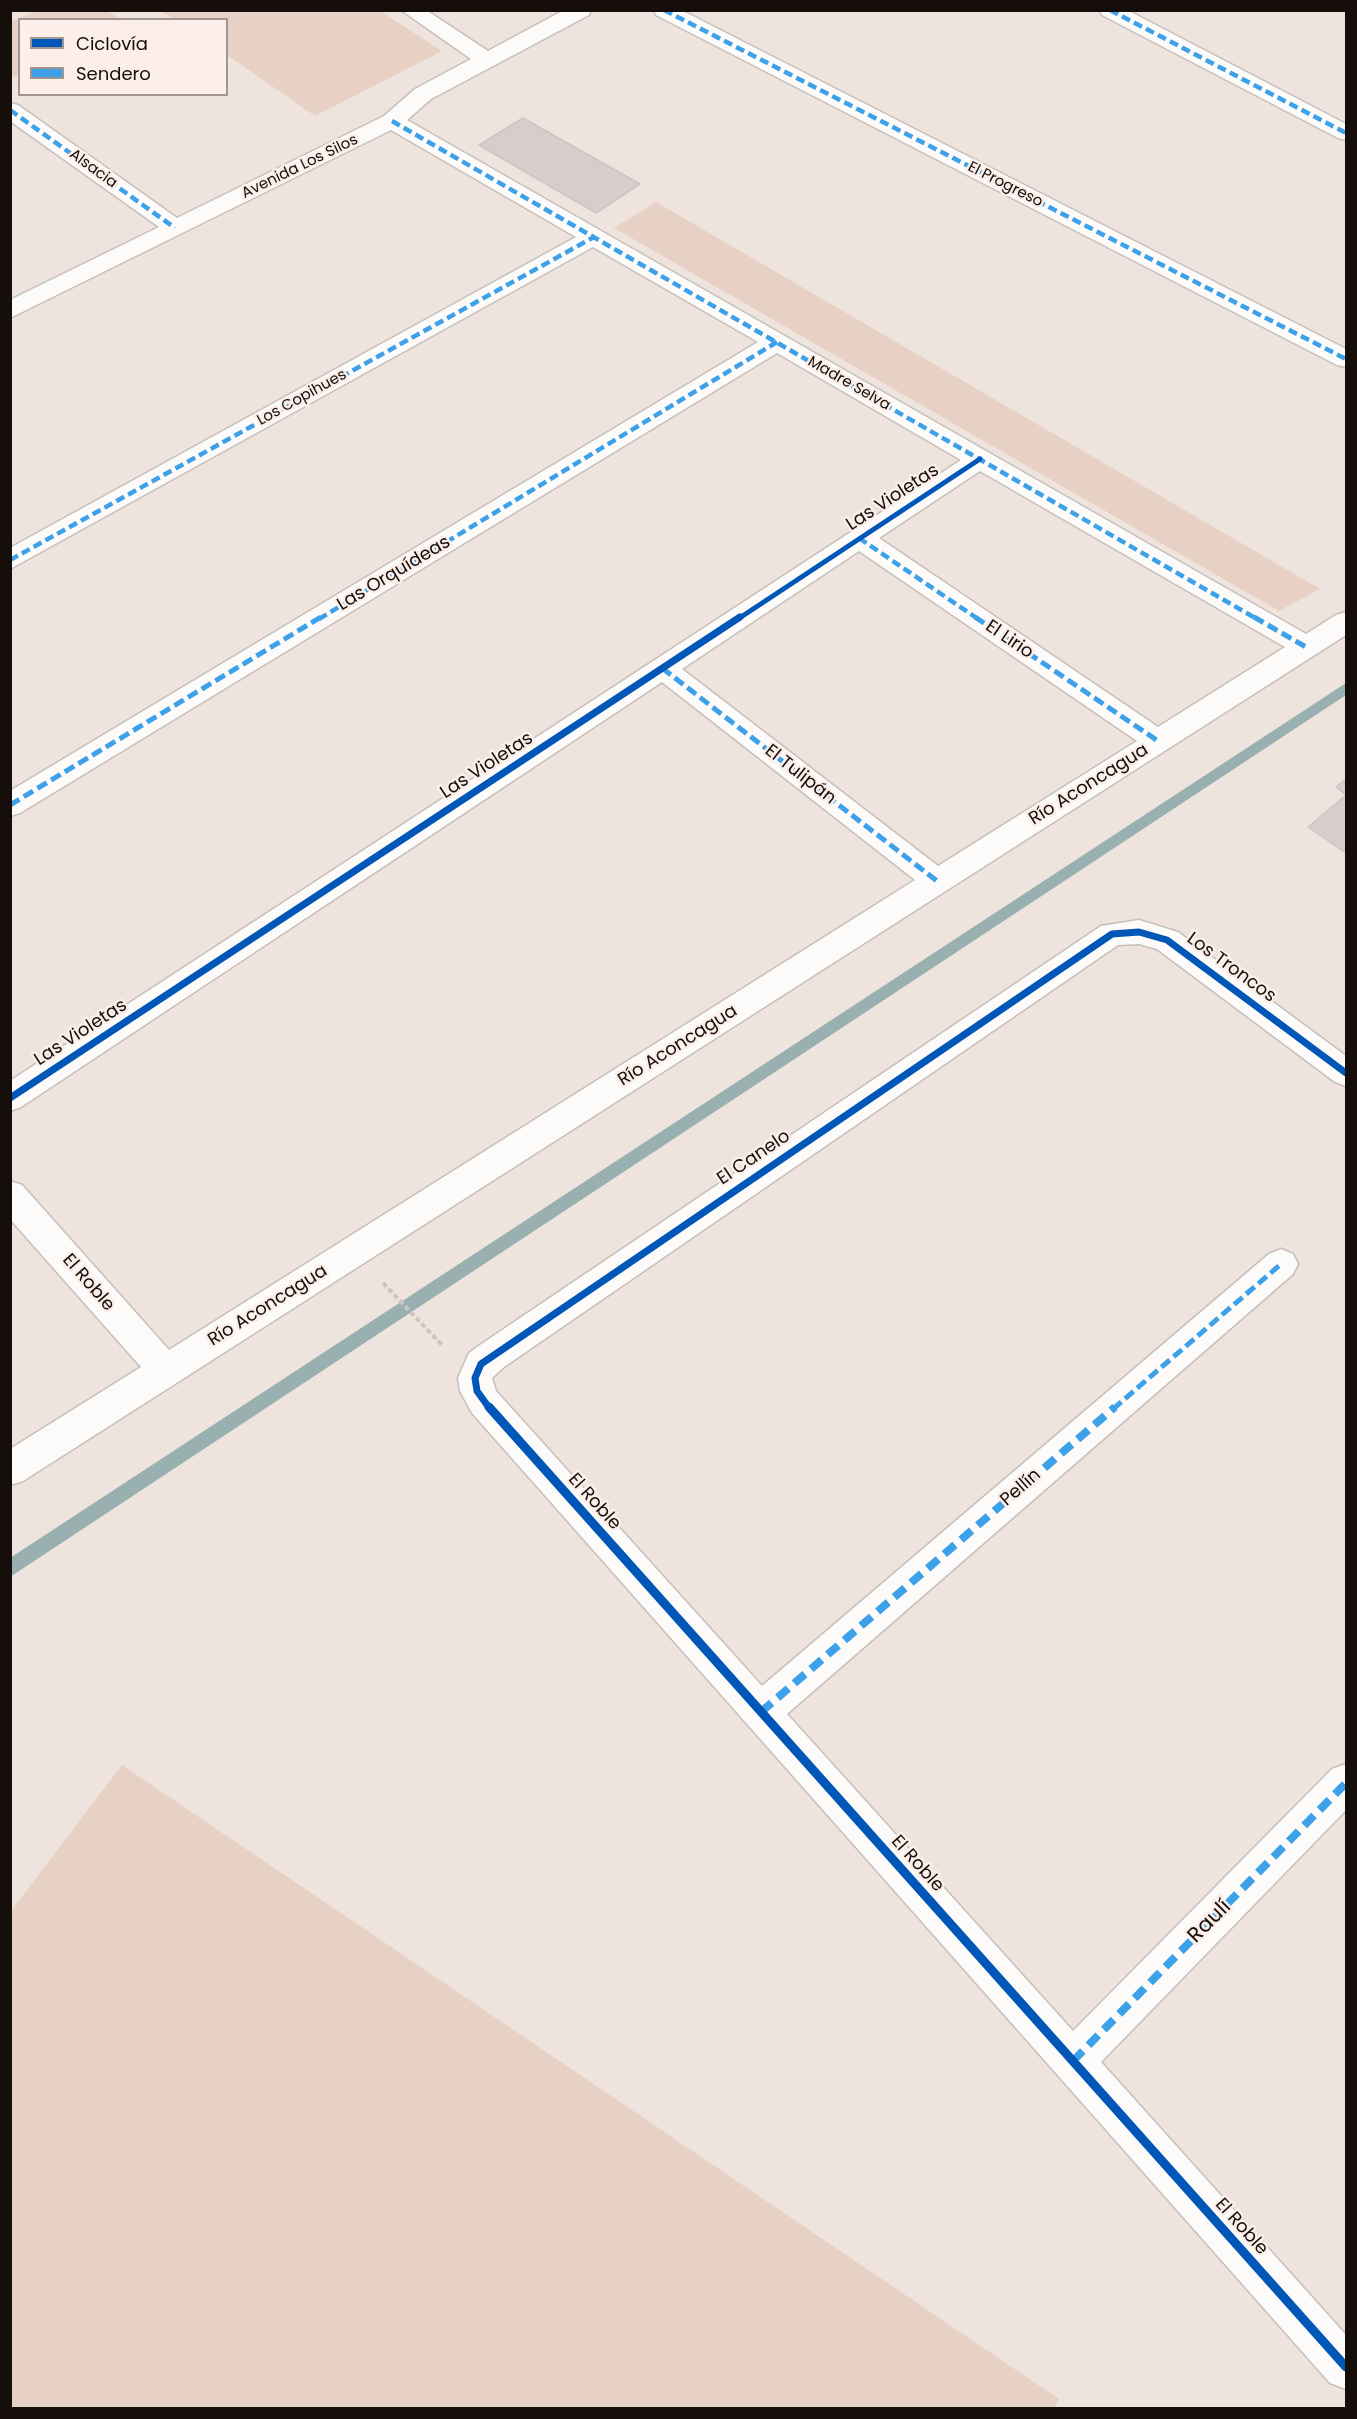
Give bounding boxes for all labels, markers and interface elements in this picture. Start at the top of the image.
legend [18,18,228,96]
text: Ciclovía [76,31,148,56]
text: Sendero [76,61,151,86]
street label: Avenida Los Silos [239,131,361,203]
street label: Alsacia [66,146,120,192]
street label: El Progreso [965,158,1045,212]
street label: Madre Selva [804,353,894,415]
street label: Los Copihues [254,366,350,430]
street label: Las Violetas [843,460,943,536]
street label: Las Orquídeas [334,532,454,616]
street label: El Lirio [981,616,1037,664]
street label: Las Violetas [437,728,537,804]
street label: El Tulipán [760,740,840,810]
street label: Río Aconcagua [1025,740,1153,830]
street label: Los Troncos [1182,928,1280,1008]
street label: Las Violetas [31,995,131,1071]
street label: Río Aconcagua [614,1001,742,1091]
street label: El Canelo [713,1126,795,1190]
street label: El Roble [57,1250,119,1316]
street label: Río Aconcagua [204,1261,332,1351]
street label: Pellín [996,1465,1046,1511]
street label: El Roble [563,1469,625,1535]
street label: El Roble [886,1831,948,1897]
street label: Raulí [1183,1895,1237,1949]
street label: El Roble [1210,2194,1272,2260]

